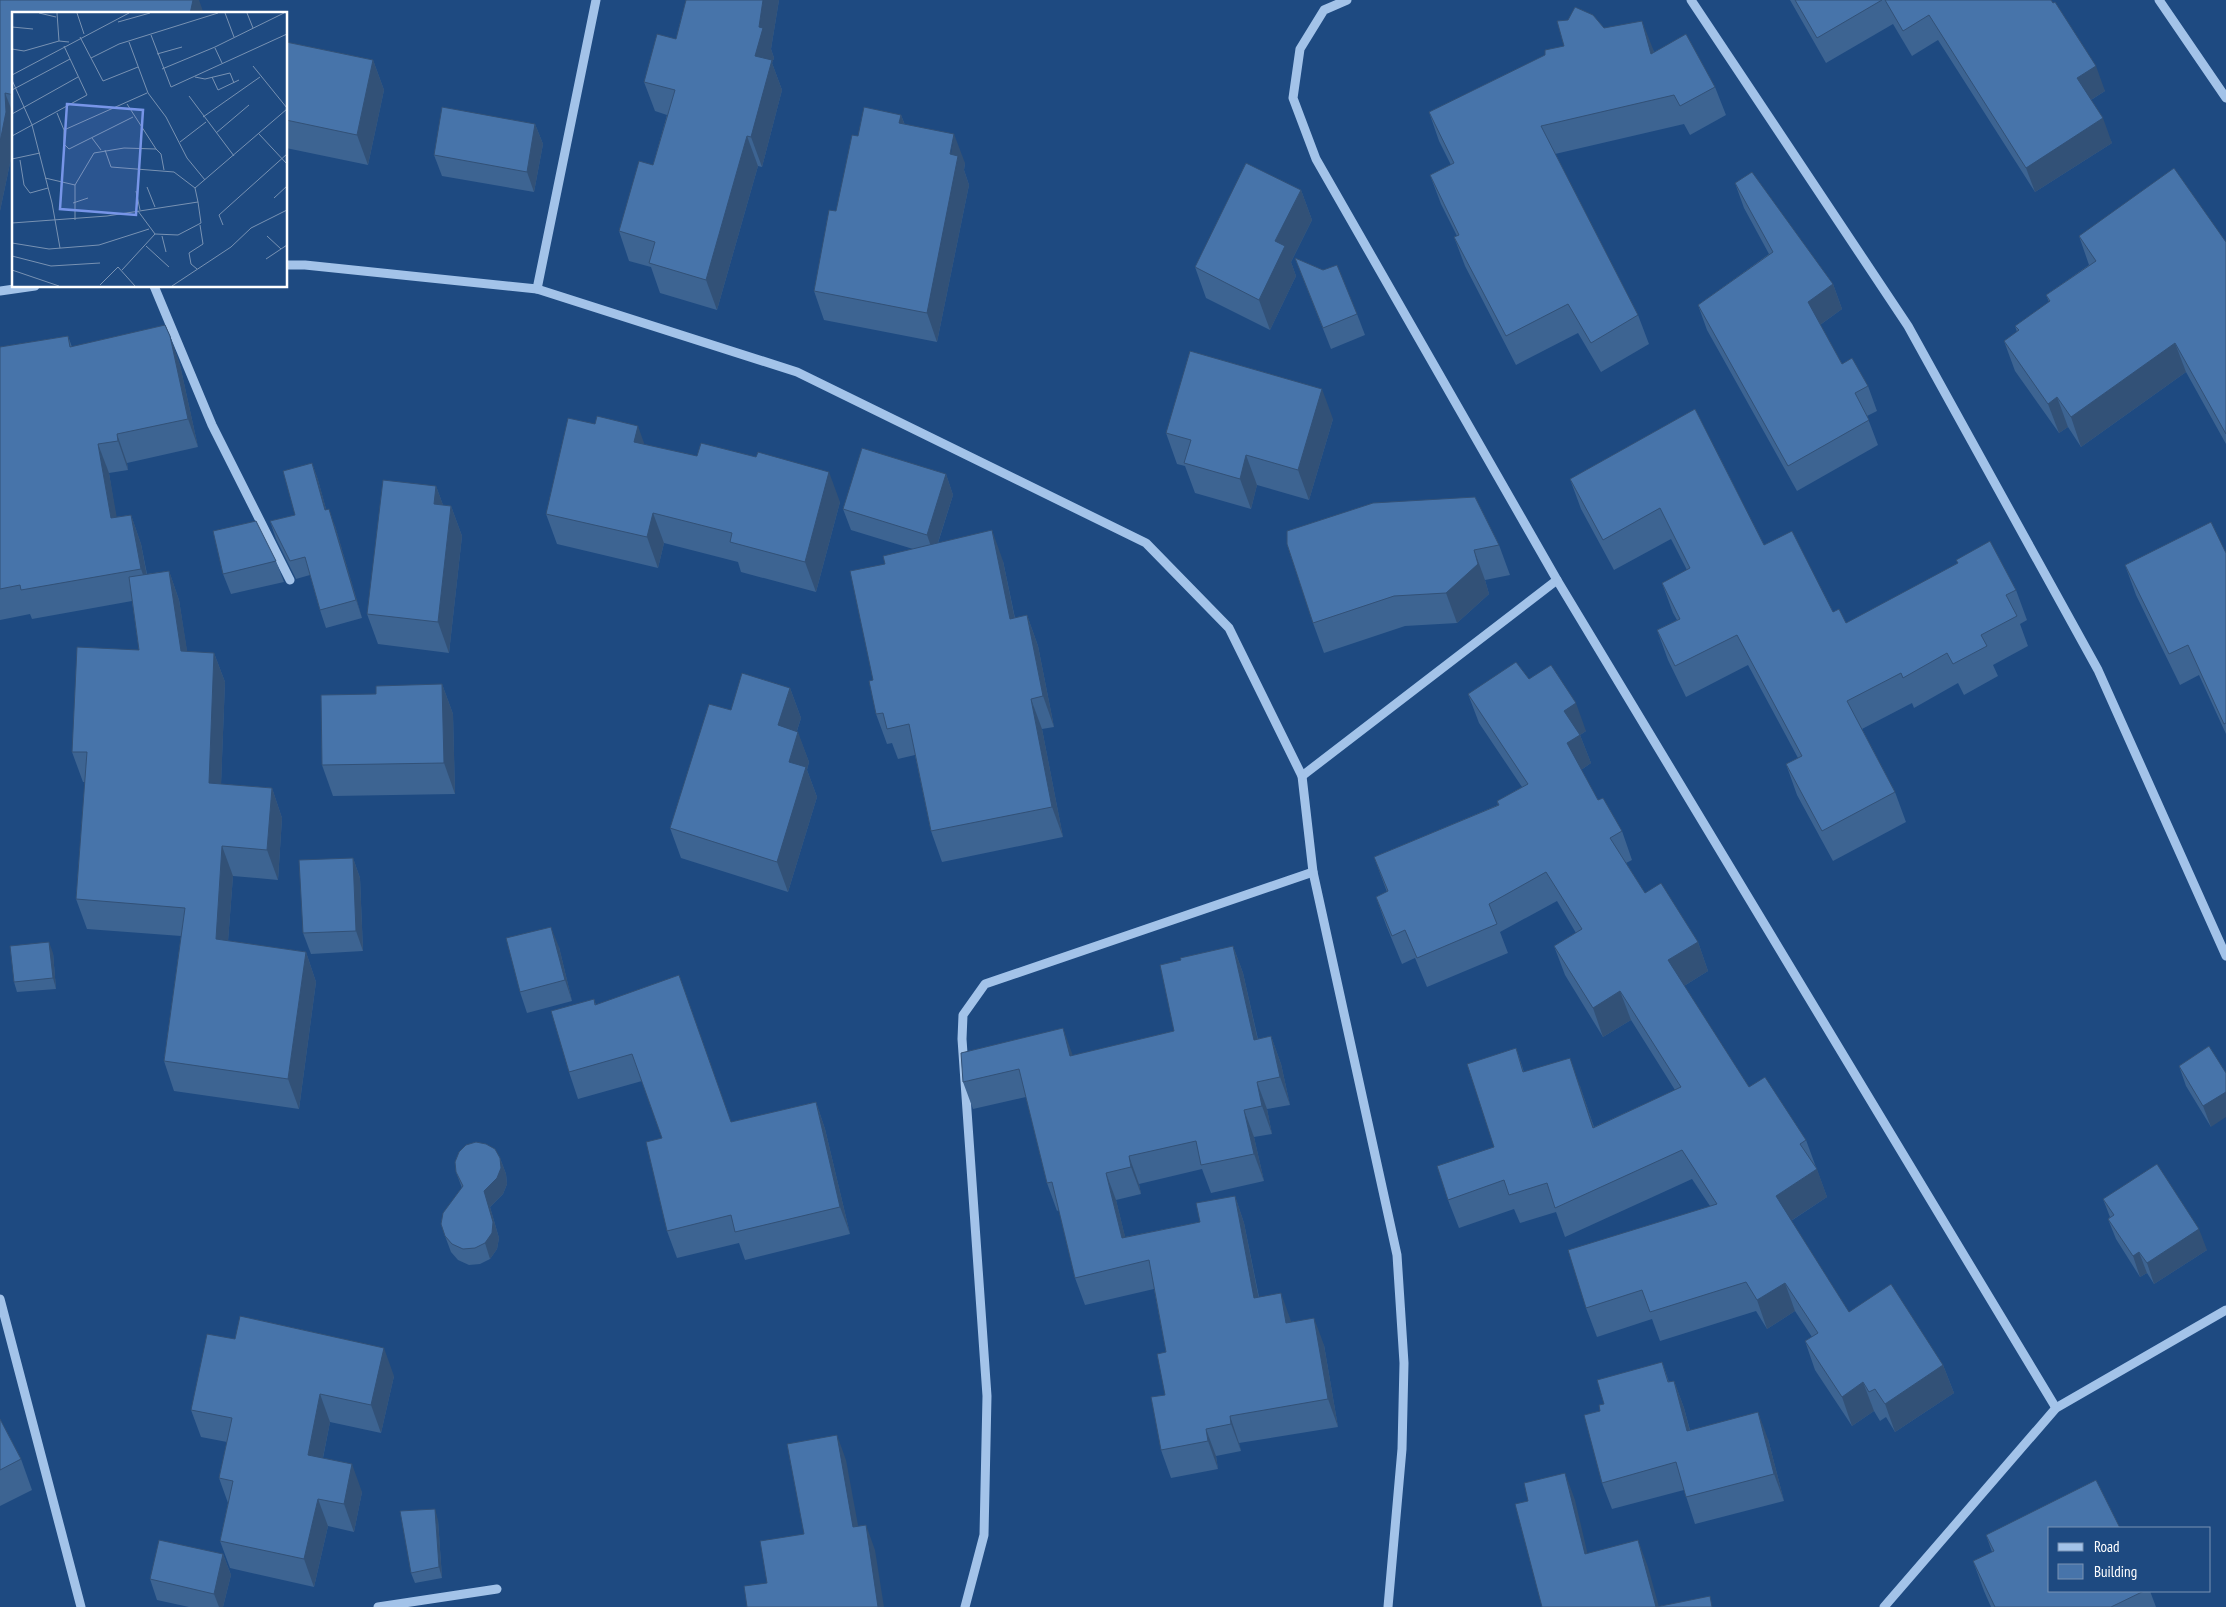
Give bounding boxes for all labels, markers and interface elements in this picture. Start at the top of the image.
inset map [12,12,288,288]
legend [2048,1527,2211,1592]
text: Road [2094,1537,2120,1556]
text: Building [2094,1562,2137,1581]

